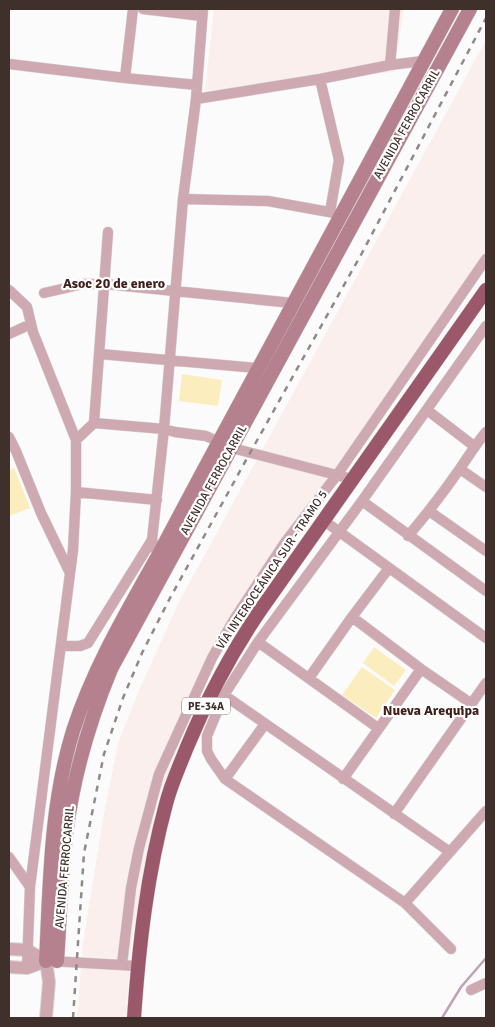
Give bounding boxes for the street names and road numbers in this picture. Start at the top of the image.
street label: AVENIDA FERROCARRIL [370,66,444,182]
street label: AVENIDA FERROCARRIL [177,422,251,538]
street label: VÍA INTEROCEÁNICA SUR - TRAMO 5 [213,488,331,652]
road number: PE-34A [182,698,230,714]
street label: AVENIDA FERROCARRIL [52,805,78,929]

